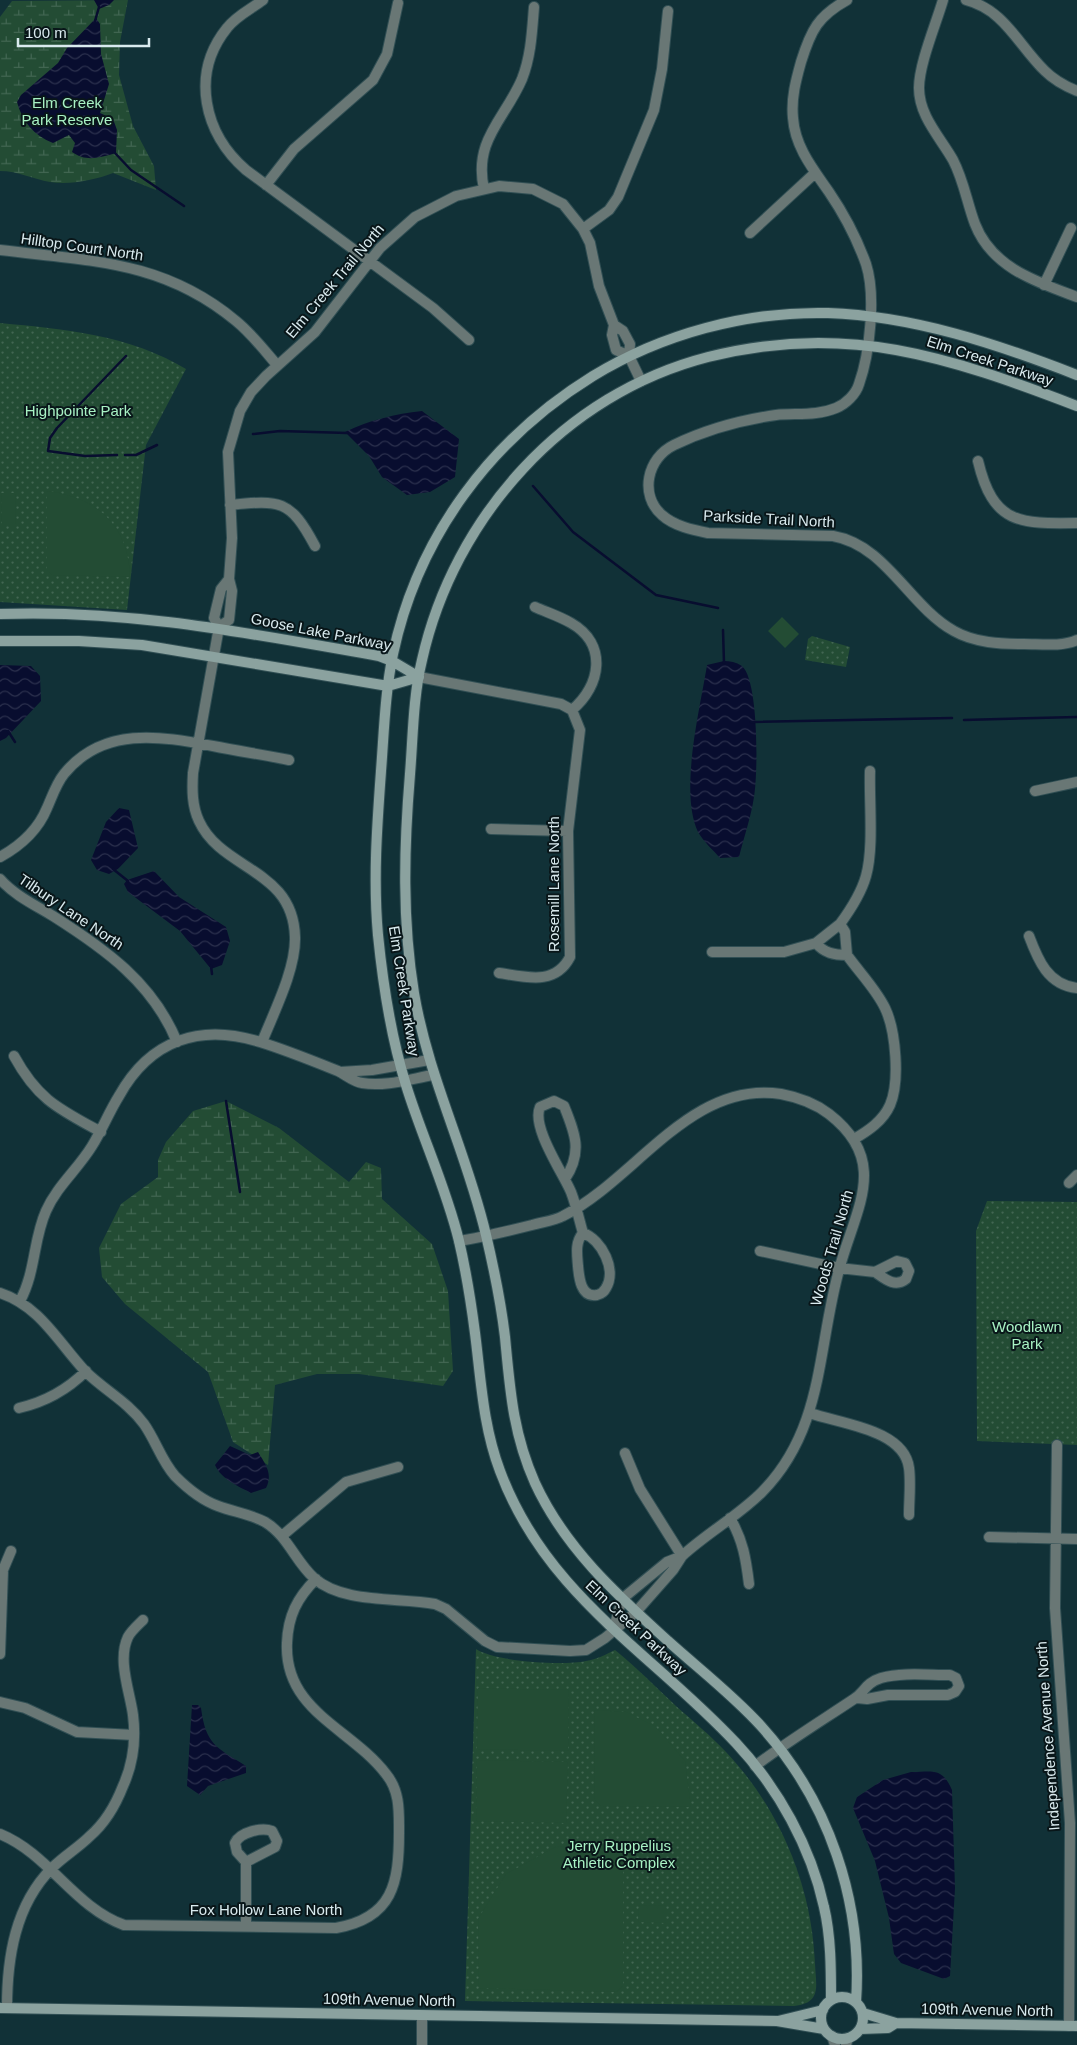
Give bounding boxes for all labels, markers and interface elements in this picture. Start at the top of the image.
scale bar [18,15,149,47]
text: 100 m [25,24,67,41]
park label: Elm Creek Park Reserve [22,94,112,128]
street label: Elm Creek Trail North [282,220,387,341]
street label: Hilltop Court North [20,230,144,264]
street label: Elm Creek Parkway [925,332,1056,389]
park label: Highpointe Park [25,402,132,419]
street label: Parkside Trail North [703,507,835,530]
street label: Goose Lake Parkway [249,610,393,654]
street label: Rosemill Lane North [545,816,562,952]
street label: Tilbury Lane North [16,870,127,953]
street label: Elm Creek Parkway [386,925,423,1058]
street label: Woods Trail North [807,1188,856,1308]
park label: Woodlawn Park [992,1318,1062,1352]
street label: Elm Creek Parkway [582,1577,691,1679]
street label: Independence Avenue North [1032,1641,1063,1831]
park label: Jerry Ruppelius Athletic Complex [563,1837,676,1871]
street label: Fox Hollow Lane North [190,1901,342,1918]
street label: 109th Avenue North [323,1990,455,2009]
street label: 109th Avenue North [921,2000,1053,2019]

